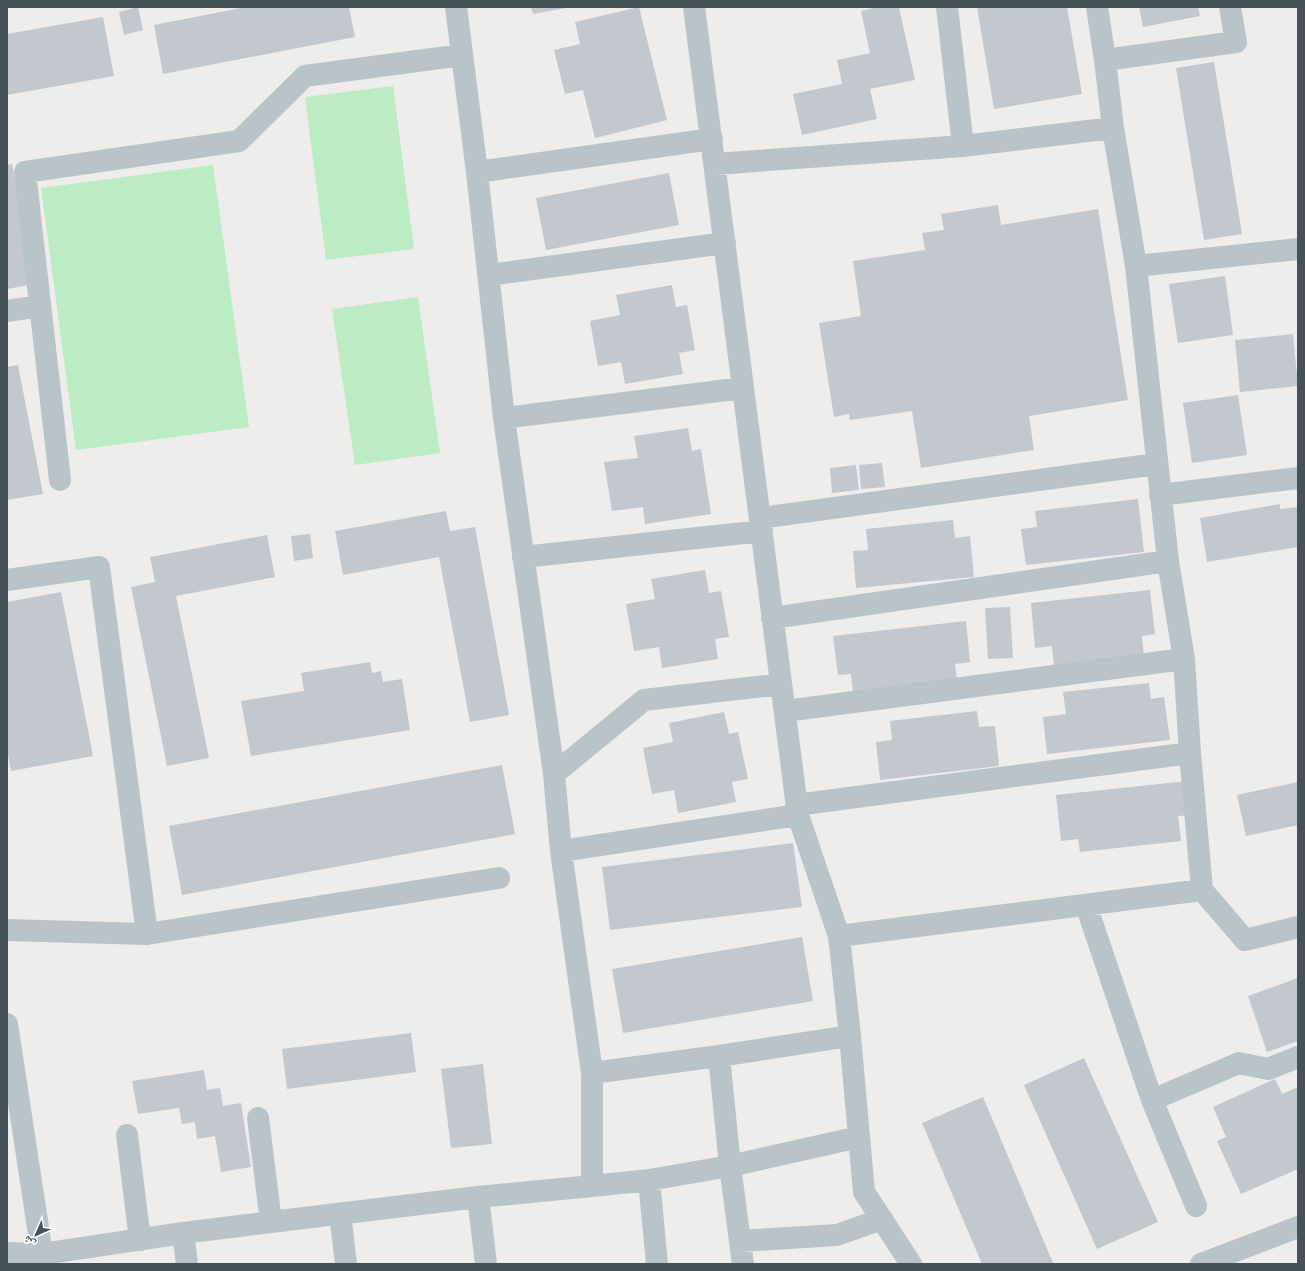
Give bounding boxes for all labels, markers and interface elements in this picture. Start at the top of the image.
north arrow [16,1215,56,1255]
text: ش [19,1232,39,1252]

